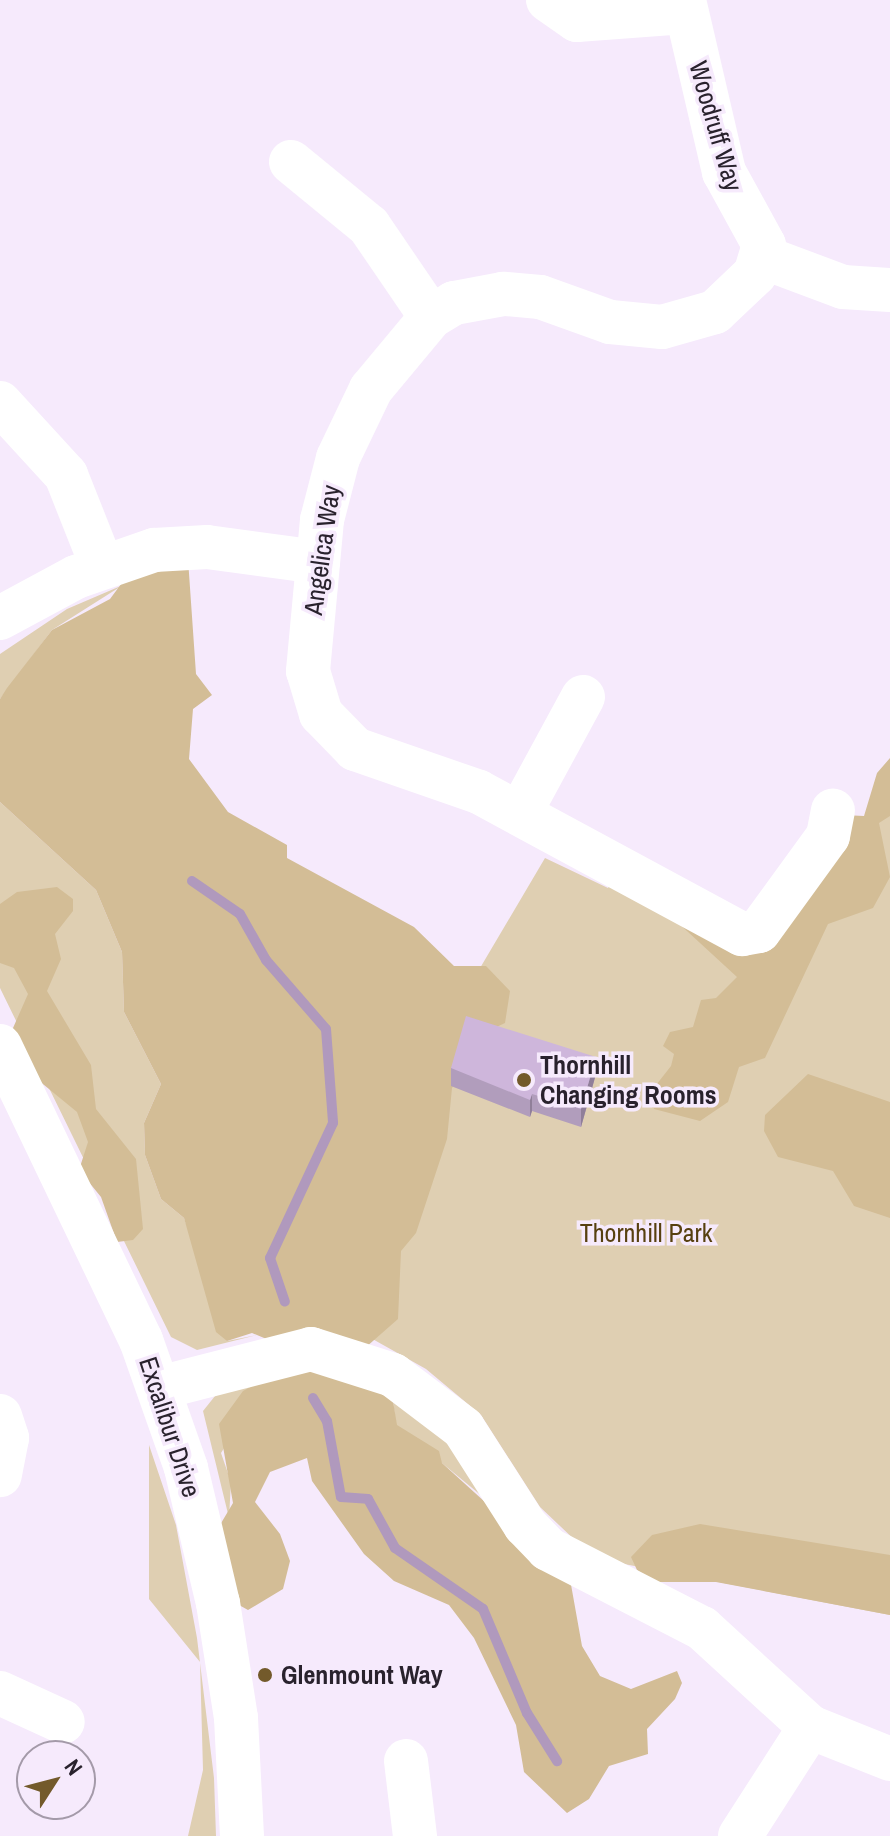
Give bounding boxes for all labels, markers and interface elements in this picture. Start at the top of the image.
street label: Woodruff Way [683,58,749,194]
street label: Angelica Way [297,483,347,617]
place label: Thornhill Changing Rooms [540,1049,716,1110]
marker: Thornhill Changing Rooms [515,1071,533,1089]
park label: Thornhill Park [580,1217,712,1249]
street label: Excalibur Drive [133,1353,207,1501]
place label: Glenmount Way [281,1659,443,1691]
marker: Glenmount Way [256,1666,274,1684]
north arrow [16,1740,96,1820]
text: N [58,1753,90,1781]

